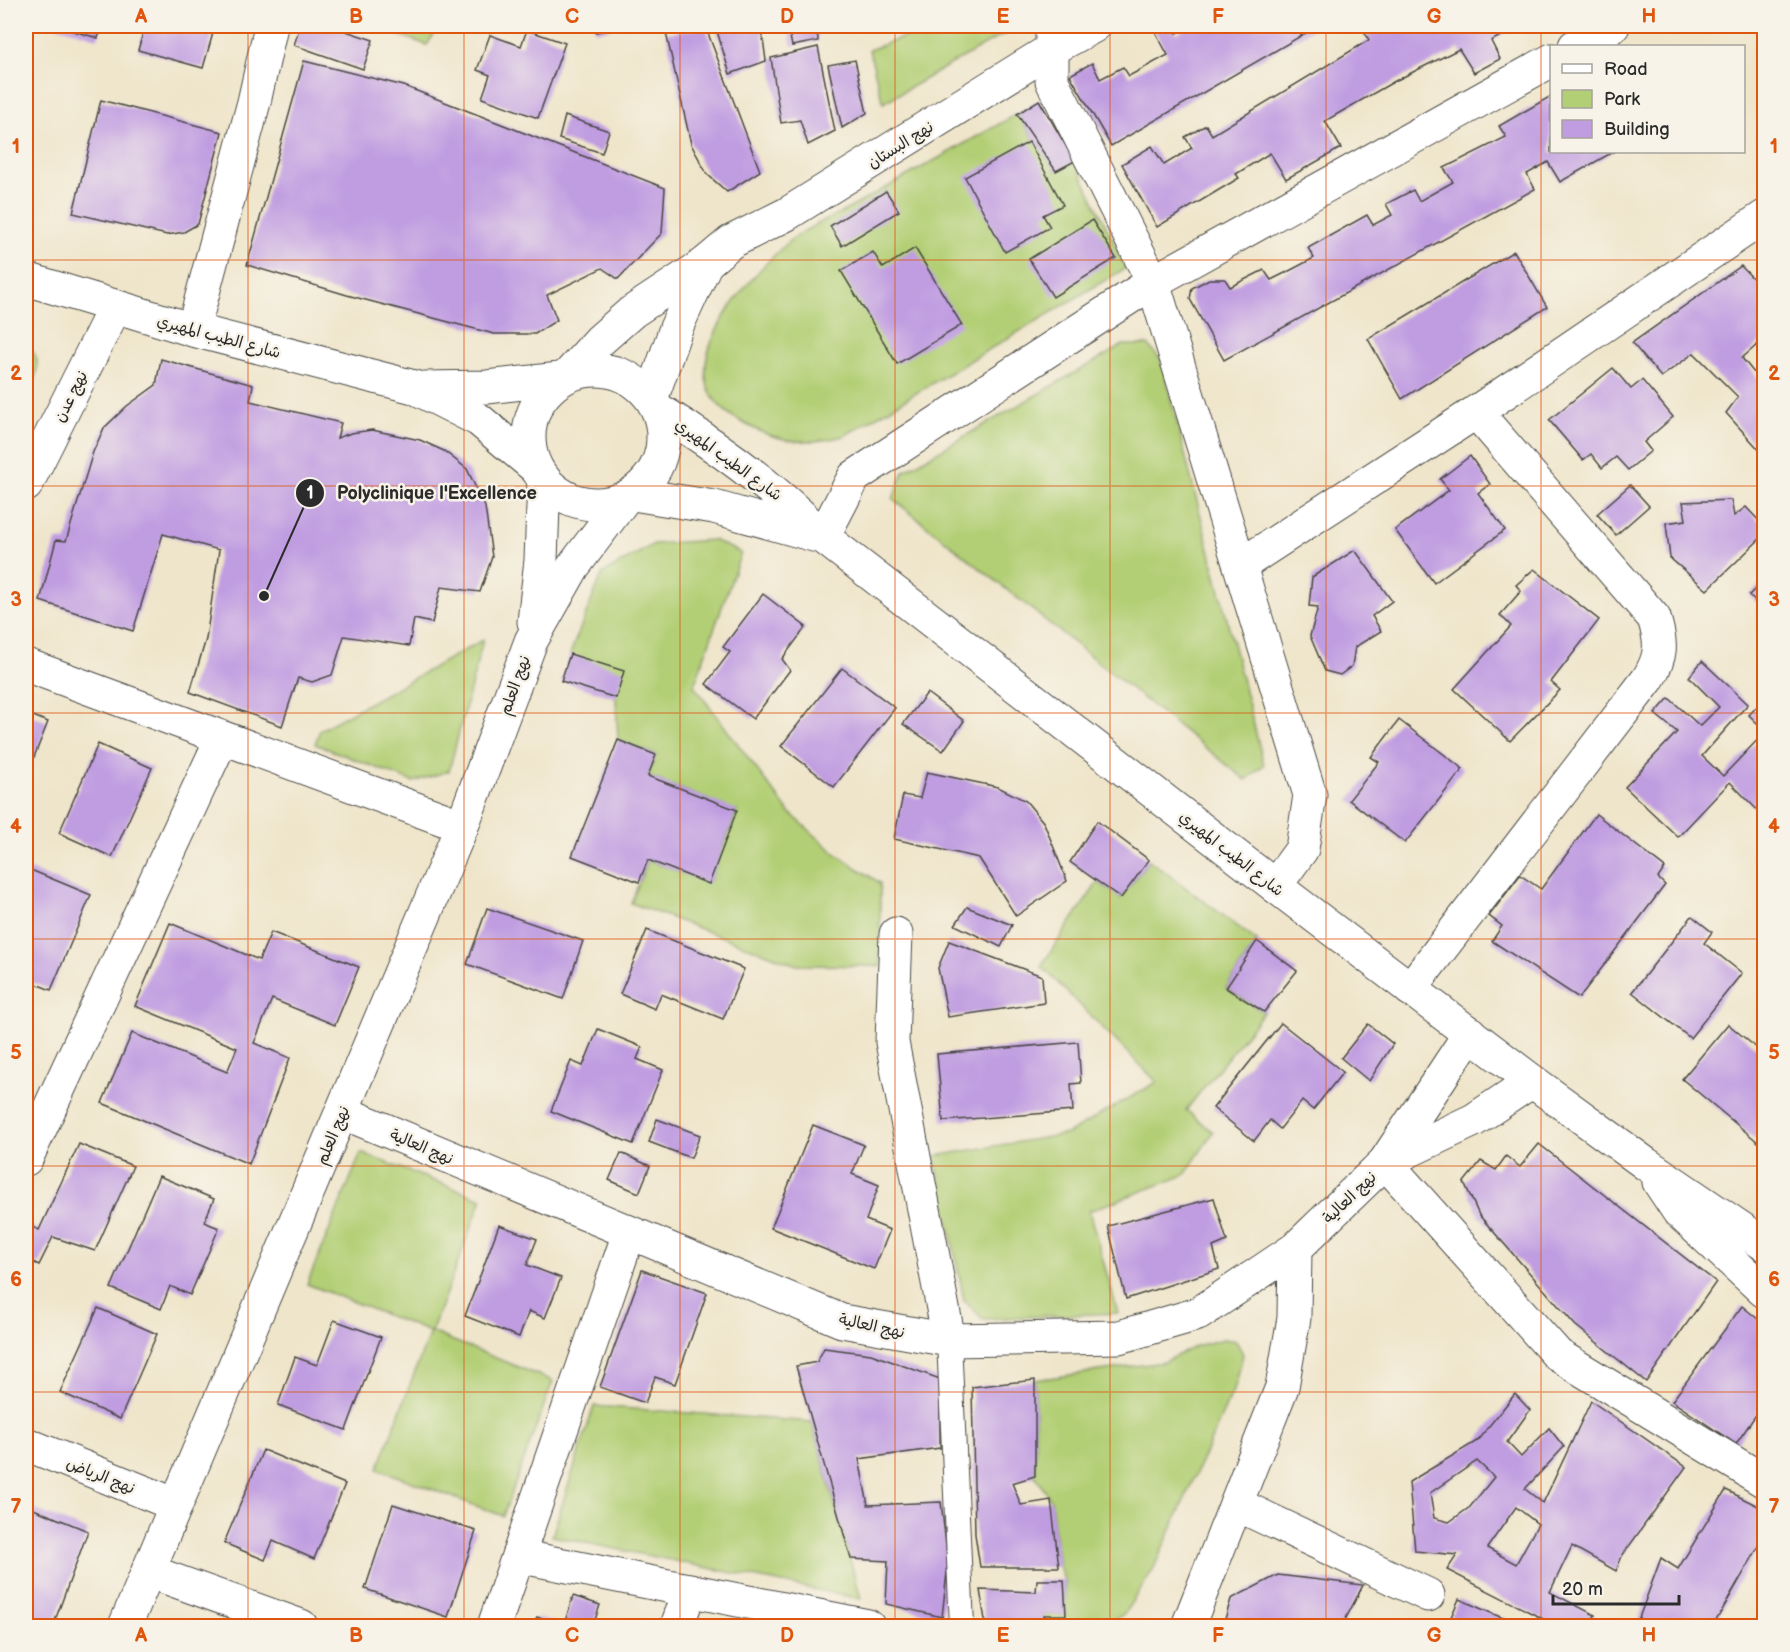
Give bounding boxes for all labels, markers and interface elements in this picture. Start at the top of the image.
text: A [134,5,148,29]
text: B [349,5,363,29]
text: C [565,5,579,29]
text: D [780,5,794,29]
text: E [997,5,1010,29]
text: F [1212,5,1224,29]
text: G [1427,5,1442,29]
text: H [1642,5,1656,29]
legend [1550,45,1745,153]
text: Road [1604,59,1648,80]
text: Park [1604,89,1640,110]
street label: نهج البستان [864,118,937,173]
text: Building [1604,119,1670,140]
text: 1 [12,135,20,159]
text: 1 [1770,135,1778,159]
street label: شارع الطيب المهيري [154,312,283,364]
text: 2 [10,362,22,386]
text: 2 [1768,362,1780,386]
street label: نهج عدن [50,368,92,425]
street label: شارع الطيب المهيري [670,415,785,506]
callout: Polyclinique l'Excellence [295,475,549,511]
text: 1 [306,483,314,504]
text: Polyclinique l'Excellence [337,483,537,504]
text: 3 [10,588,22,612]
text: 3 [1768,588,1780,612]
street label: نهج العلم [496,653,537,719]
street label: شارع الطيب المهيري [1174,808,1287,902]
text: 4 [10,815,22,839]
text: 4 [1768,815,1780,839]
text: 5 [10,1041,22,1065]
text: 5 [1768,1041,1780,1065]
street label: نهج العلم [313,1103,356,1169]
street label: نهج العالية [387,1126,456,1169]
street label: نهج العالية [1319,1168,1381,1228]
text: 6 [10,1268,22,1292]
text: 6 [1768,1268,1780,1292]
street label: نهج العالية [837,1310,906,1343]
street label: نهج الرياض [63,1454,137,1499]
text: 7 [10,1495,22,1519]
text: 7 [1768,1495,1780,1519]
scale bar [1553,1568,1679,1606]
text: 20 m [1562,1579,1603,1600]
text: A [134,1624,148,1648]
text: B [349,1624,363,1648]
text: C [565,1624,579,1648]
text: D [780,1624,794,1648]
text: E [997,1624,1010,1648]
text: F [1212,1624,1224,1648]
text: G [1427,1624,1442,1648]
text: H [1642,1624,1656,1648]

